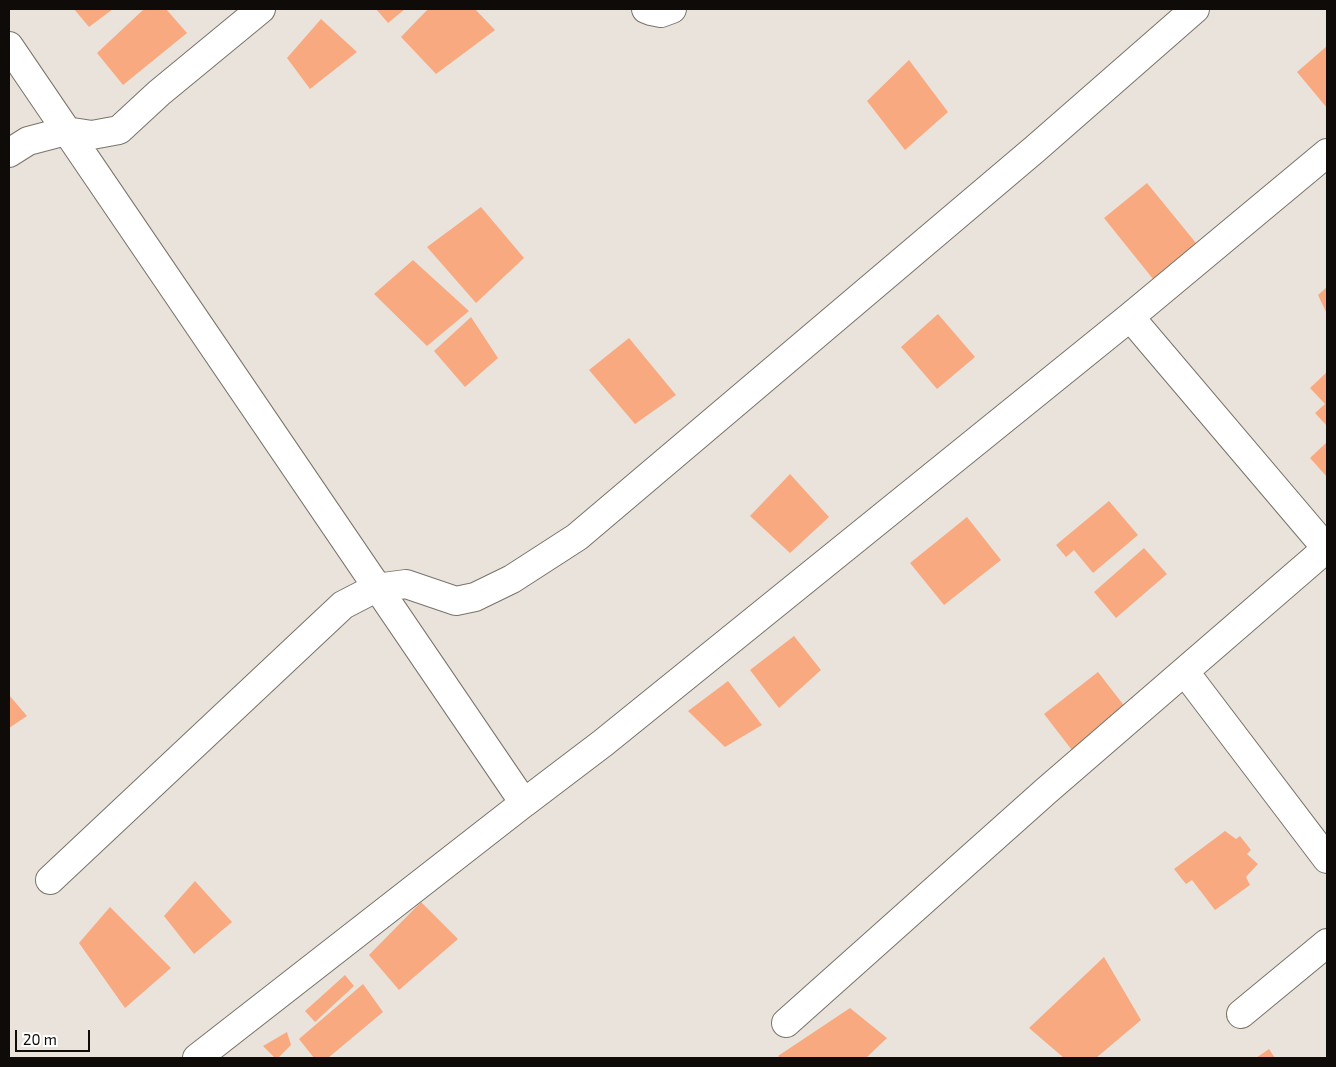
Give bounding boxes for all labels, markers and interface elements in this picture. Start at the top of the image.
scale bar [18,1020,92,1052]
text: 20 m [23,1030,57,1048]

